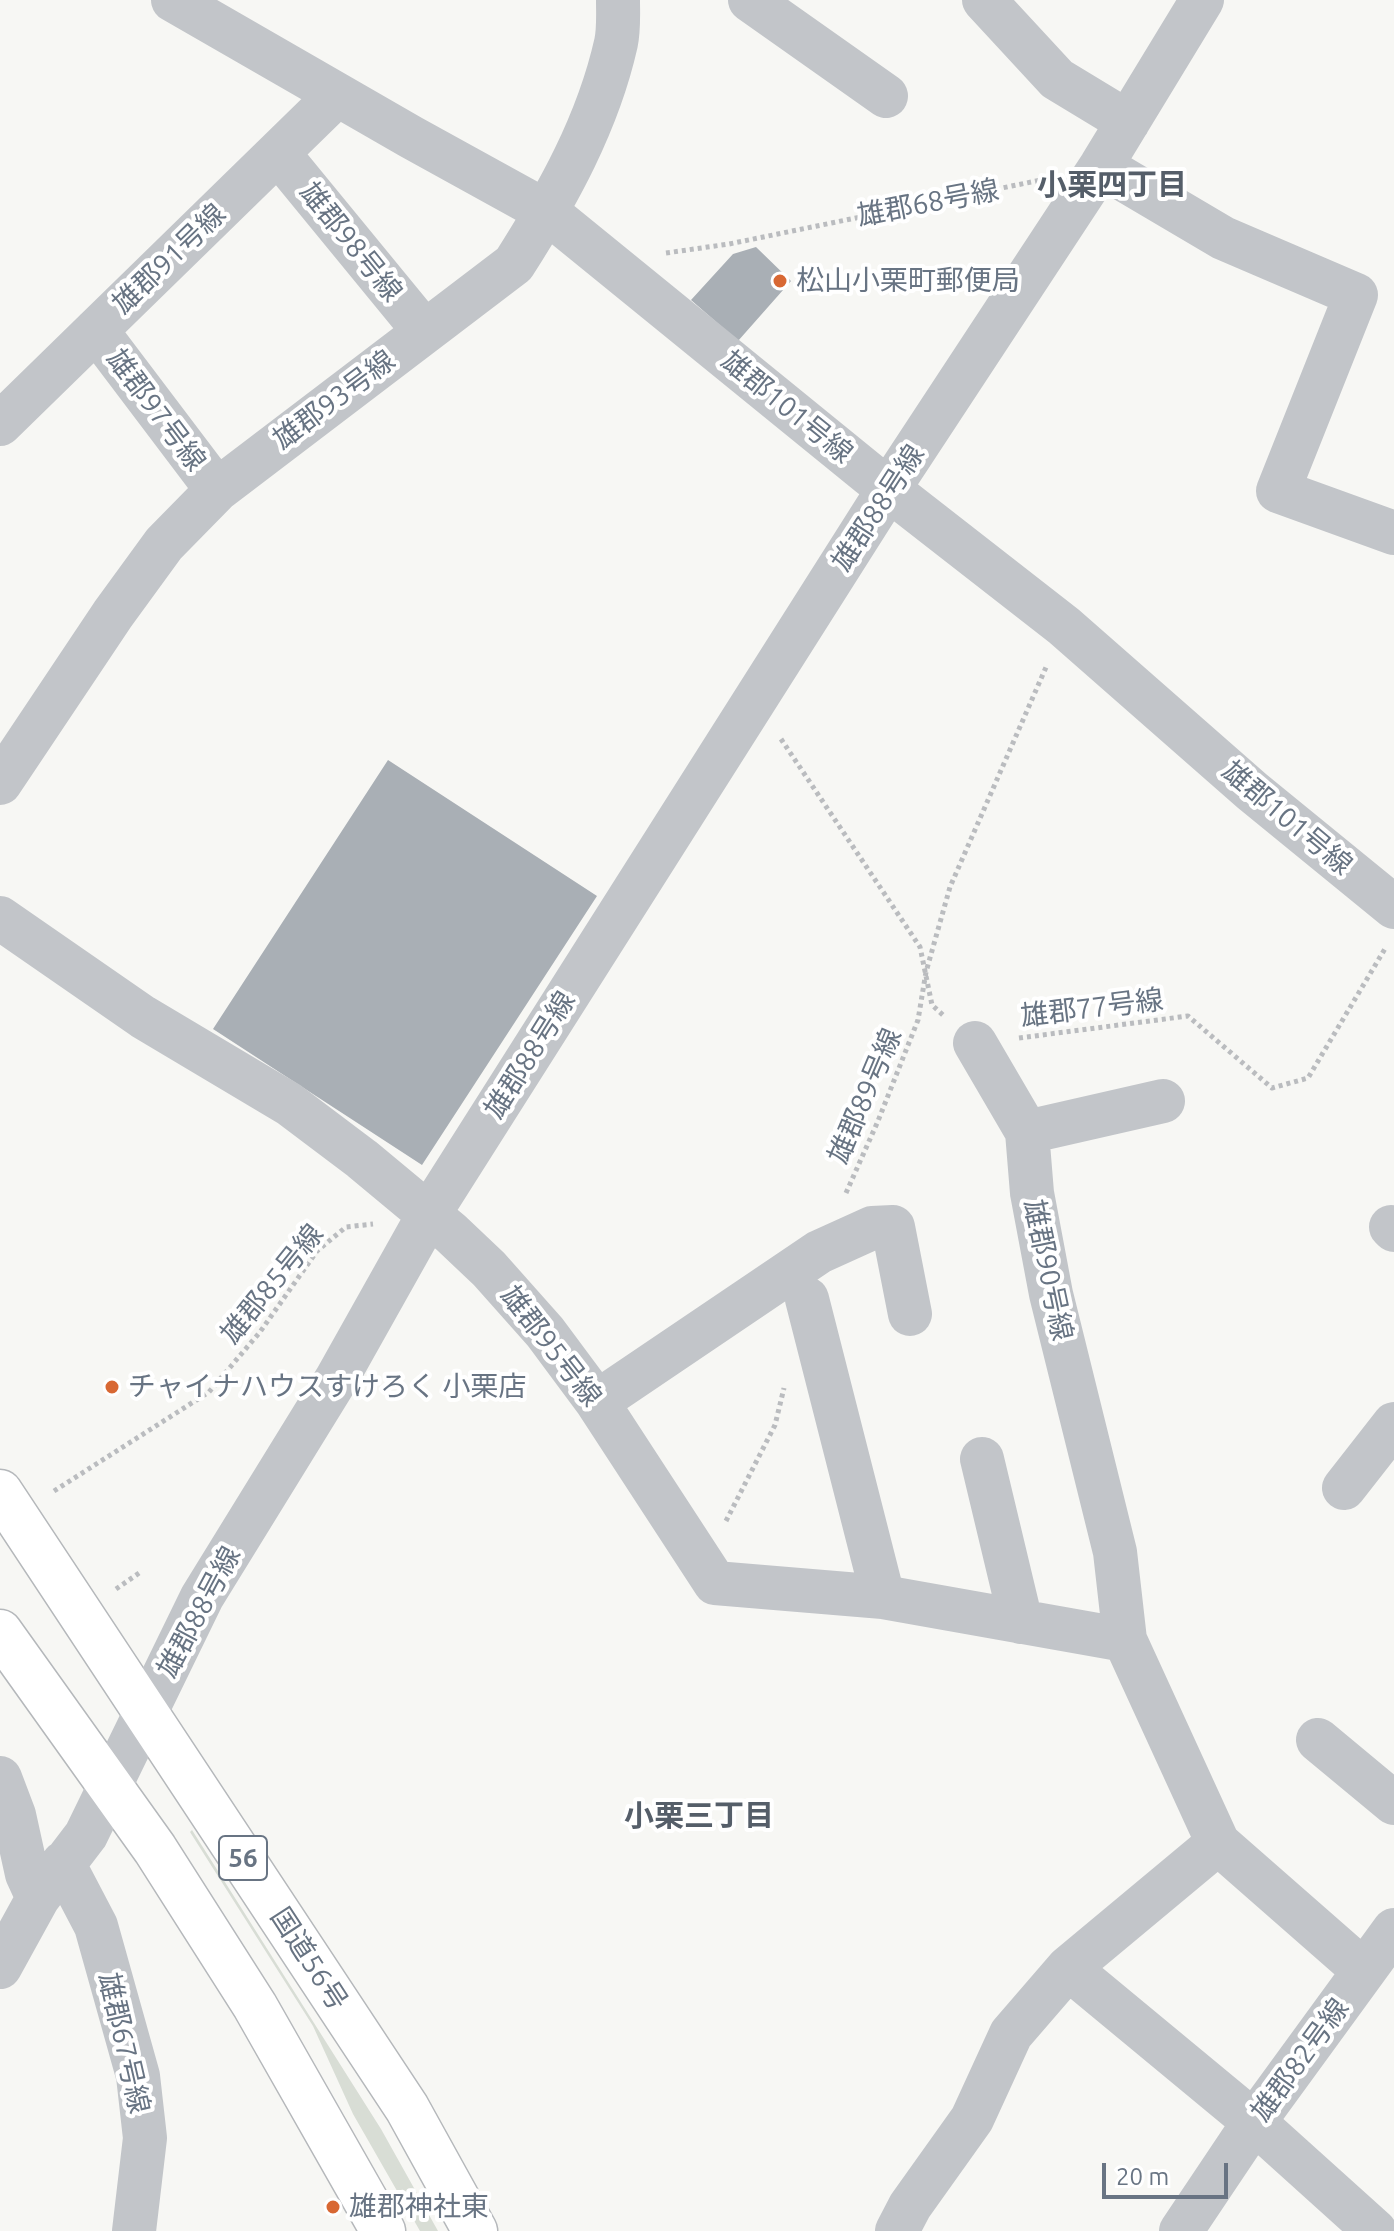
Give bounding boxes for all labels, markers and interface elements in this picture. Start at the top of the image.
district label: 小栗四丁目 [1037,167,1187,203]
street label: 雄郡68号線 [854,173,1002,233]
street label: 雄郡98号線 [293,176,409,308]
street label: 雄郡91号線 [106,197,232,321]
place label: 松山小栗町郵便局 [796,264,1020,298]
marker: 松山小栗町郵便局 [771,272,789,290]
street label: 雄郡97号線 [99,343,213,477]
street label: 雄郡93号線 [267,343,401,457]
street label: 雄郡101号線 [714,344,860,470]
street label: 雄郡88号線 [825,439,931,577]
street label: 雄郡101号線 [1215,754,1359,882]
street label: 雄郡77号線 [1019,983,1165,1033]
street label: 雄郡88号線 [478,985,582,1125]
street label: 雄郡89号線 [821,1023,909,1169]
street label: 雄郡90号線 [1017,1196,1079,1344]
street label: 雄郡85号線 [214,1218,330,1350]
street label: 雄郡95号線 [494,1279,608,1413]
place label: チャイナハウスすけろく 小栗店 [128,1370,526,1404]
marker: チャイナハウスすけろく 小栗店 [103,1378,121,1396]
street label: 雄郡88号線 [150,1541,248,1683]
district label: 小栗三丁目 [624,1798,774,1834]
road number: 56 [219,1836,267,1880]
street label: 国道56号 [263,1901,355,2017]
street label: 雄郡67号線 [91,1969,157,2117]
street label: 雄郡82号線 [1244,1992,1356,2128]
scale bar [1106,2147,1232,2197]
text: 20 m [1116,2163,1169,2190]
place label: 雄郡神社東 [349,2190,489,2224]
marker: 雄郡神社東 [324,2198,342,2216]

